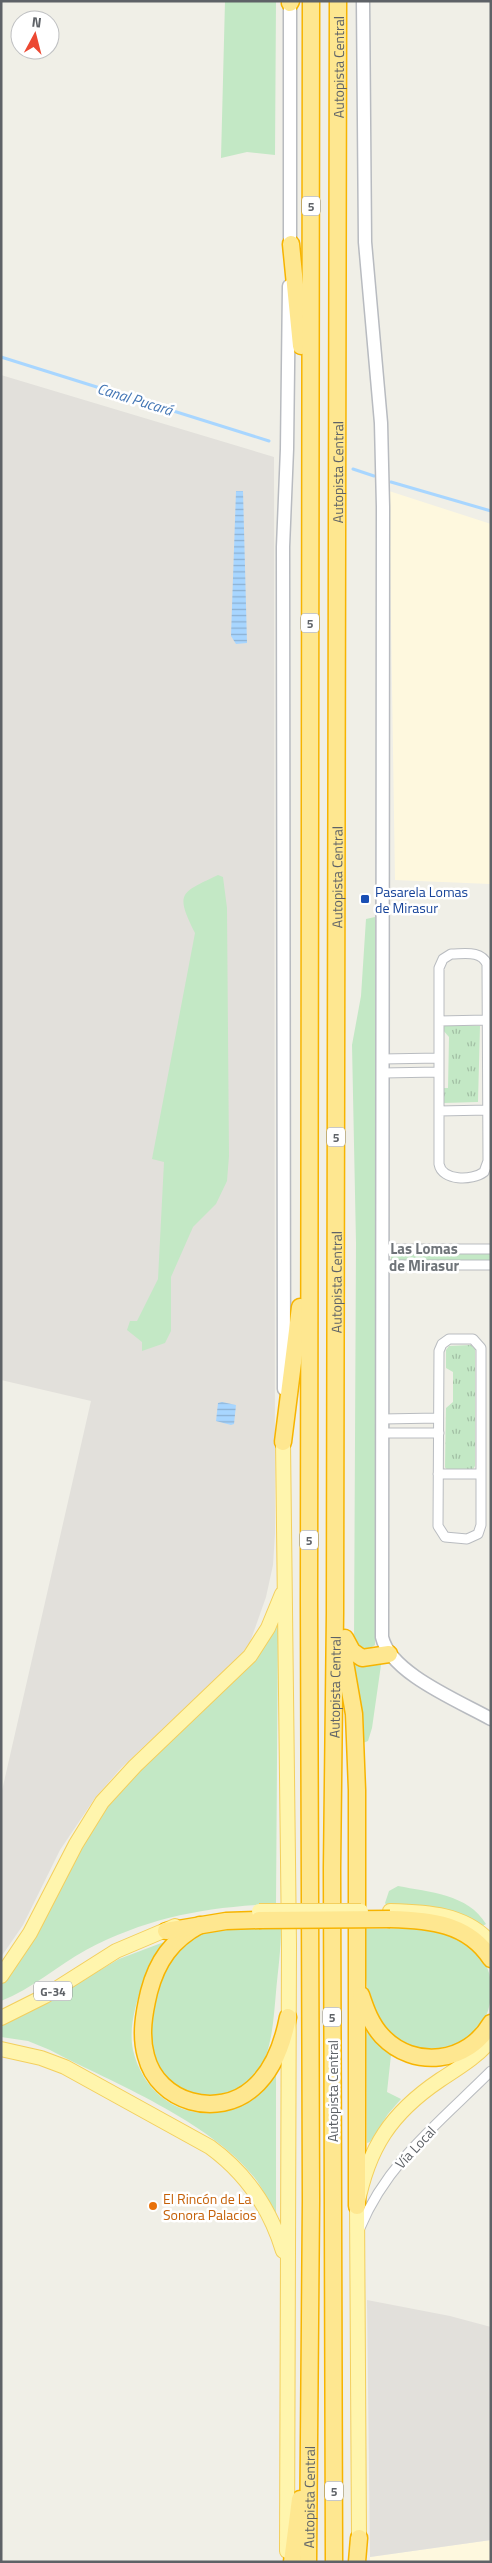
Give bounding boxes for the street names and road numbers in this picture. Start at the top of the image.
street label: Autopista Central [327,16,348,118]
road number: 5 [302,197,320,216]
street label: Autopista Central [327,421,348,523]
road number: 5 [301,614,319,632]
street label: Autopista Central [326,826,347,928]
road number: 5 [327,1128,345,1146]
street label: Autopista Central [325,1231,346,1333]
road number: 5 [300,1530,318,1550]
street label: Autopista Central [323,1636,345,1738]
road number: G-34 [34,1982,72,2000]
road number: 5 [323,2008,341,2026]
street label: Autopista Central [322,2040,343,2142]
street label: Vía Local [390,2121,440,2173]
street label: Autopista Central [298,2446,319,2548]
road number: 5 [325,2482,343,2500]

